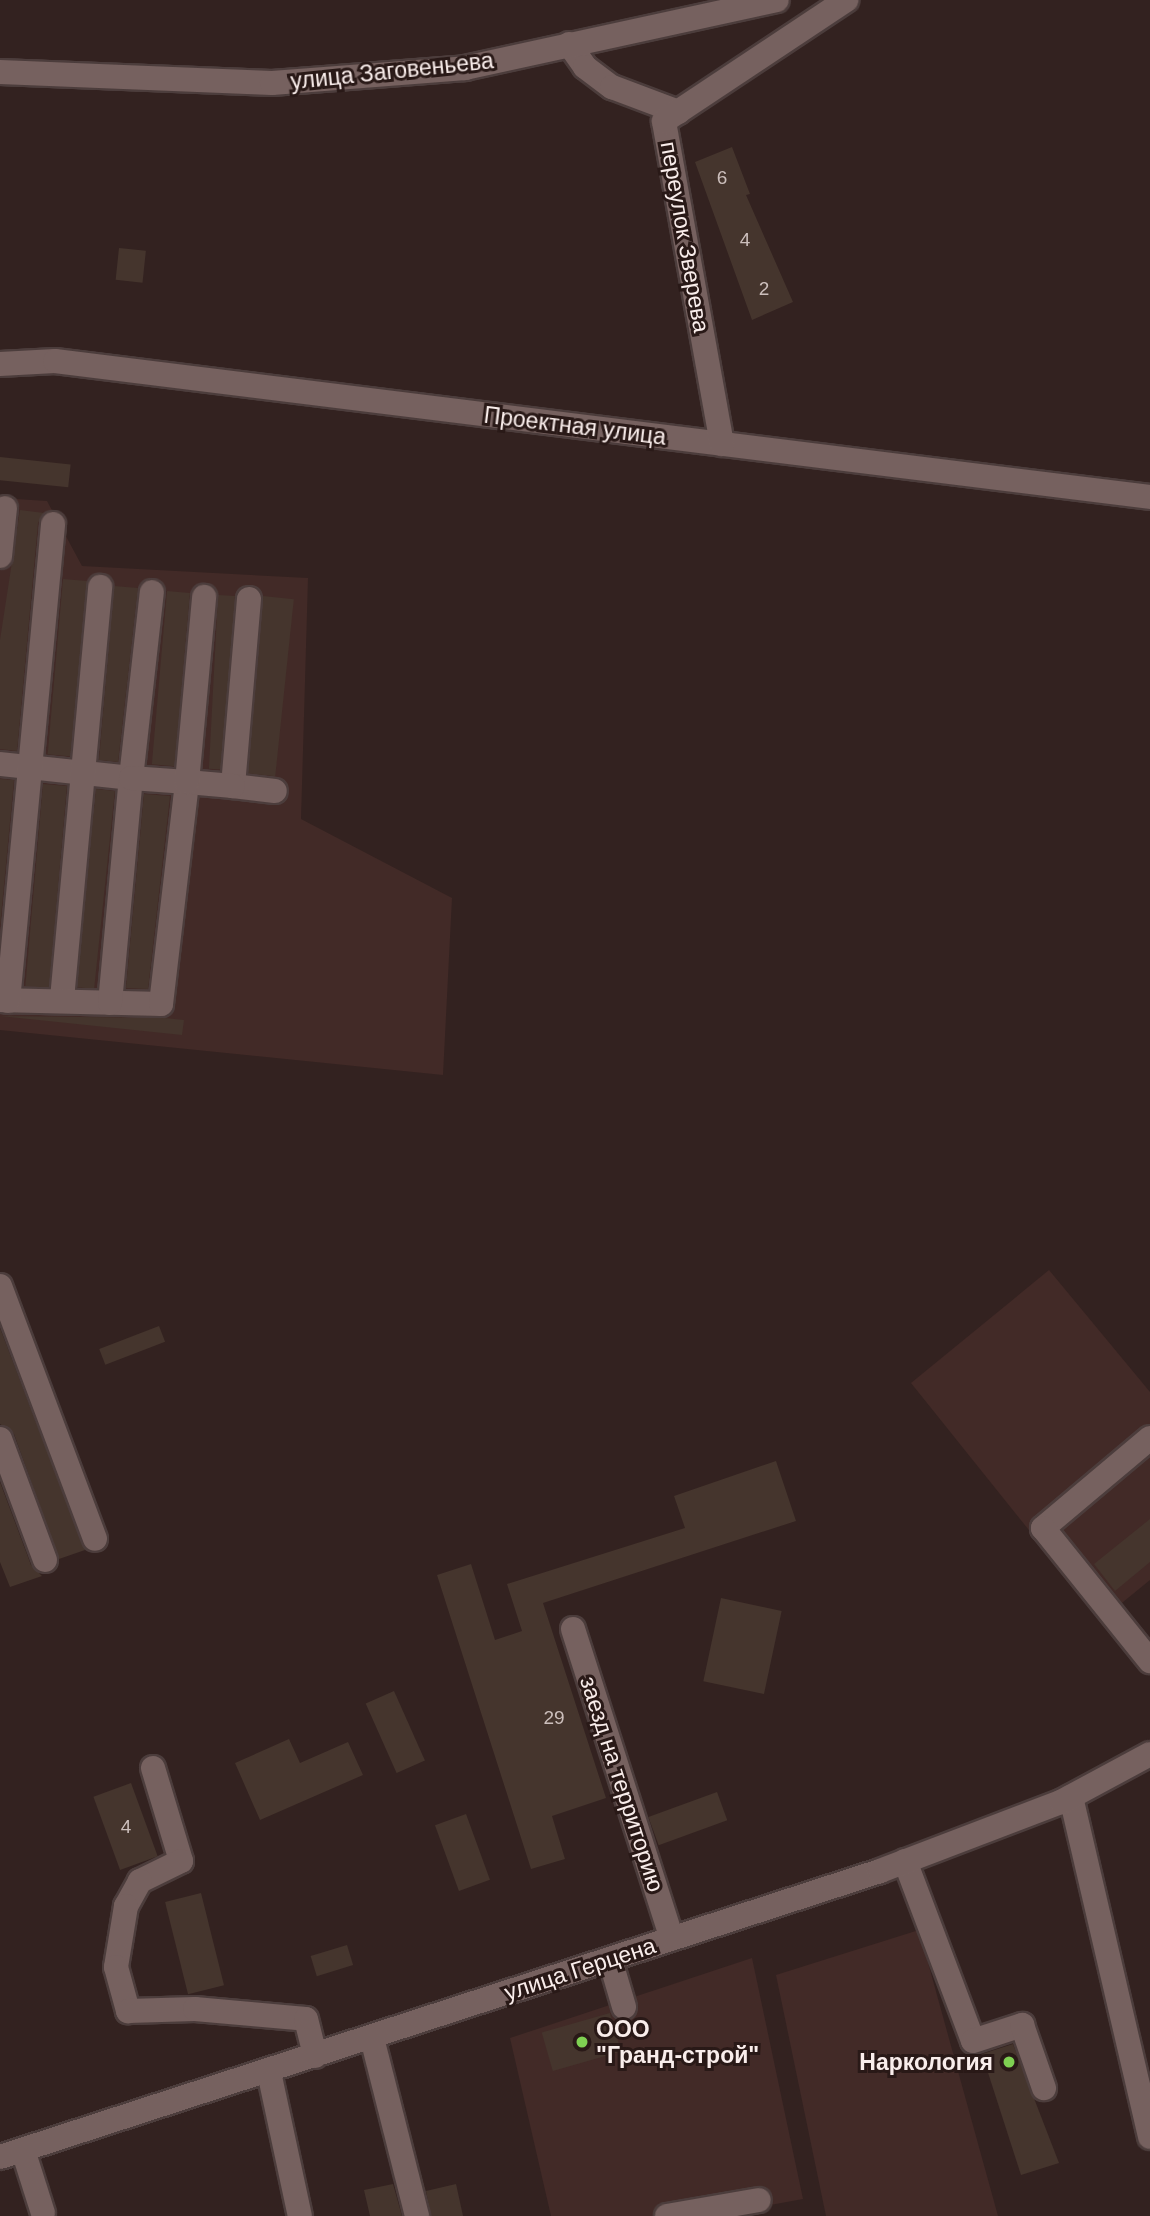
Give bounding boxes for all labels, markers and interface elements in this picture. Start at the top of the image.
street label: улица Заговеньева [289,47,495,95]
street label: переулок Зверева [655,139,715,335]
house number: 6 [717,167,727,189]
house number: 4 [740,229,750,251]
house number: 2 [759,278,769,300]
street label: Проектная улица [482,401,668,451]
street label: заезд на территорию [574,1673,670,1895]
house number: 29 [543,1707,565,1729]
house number: 4 [121,1816,131,1838]
street label: улица Герцена [501,1932,659,2006]
place label: ООО "Гранд-строй" [596,2015,759,2069]
marker: ООО "Гранд-строй" [574,2034,590,2050]
place label: Наркология [859,2048,993,2076]
marker: Наркология [999,2052,1019,2072]

